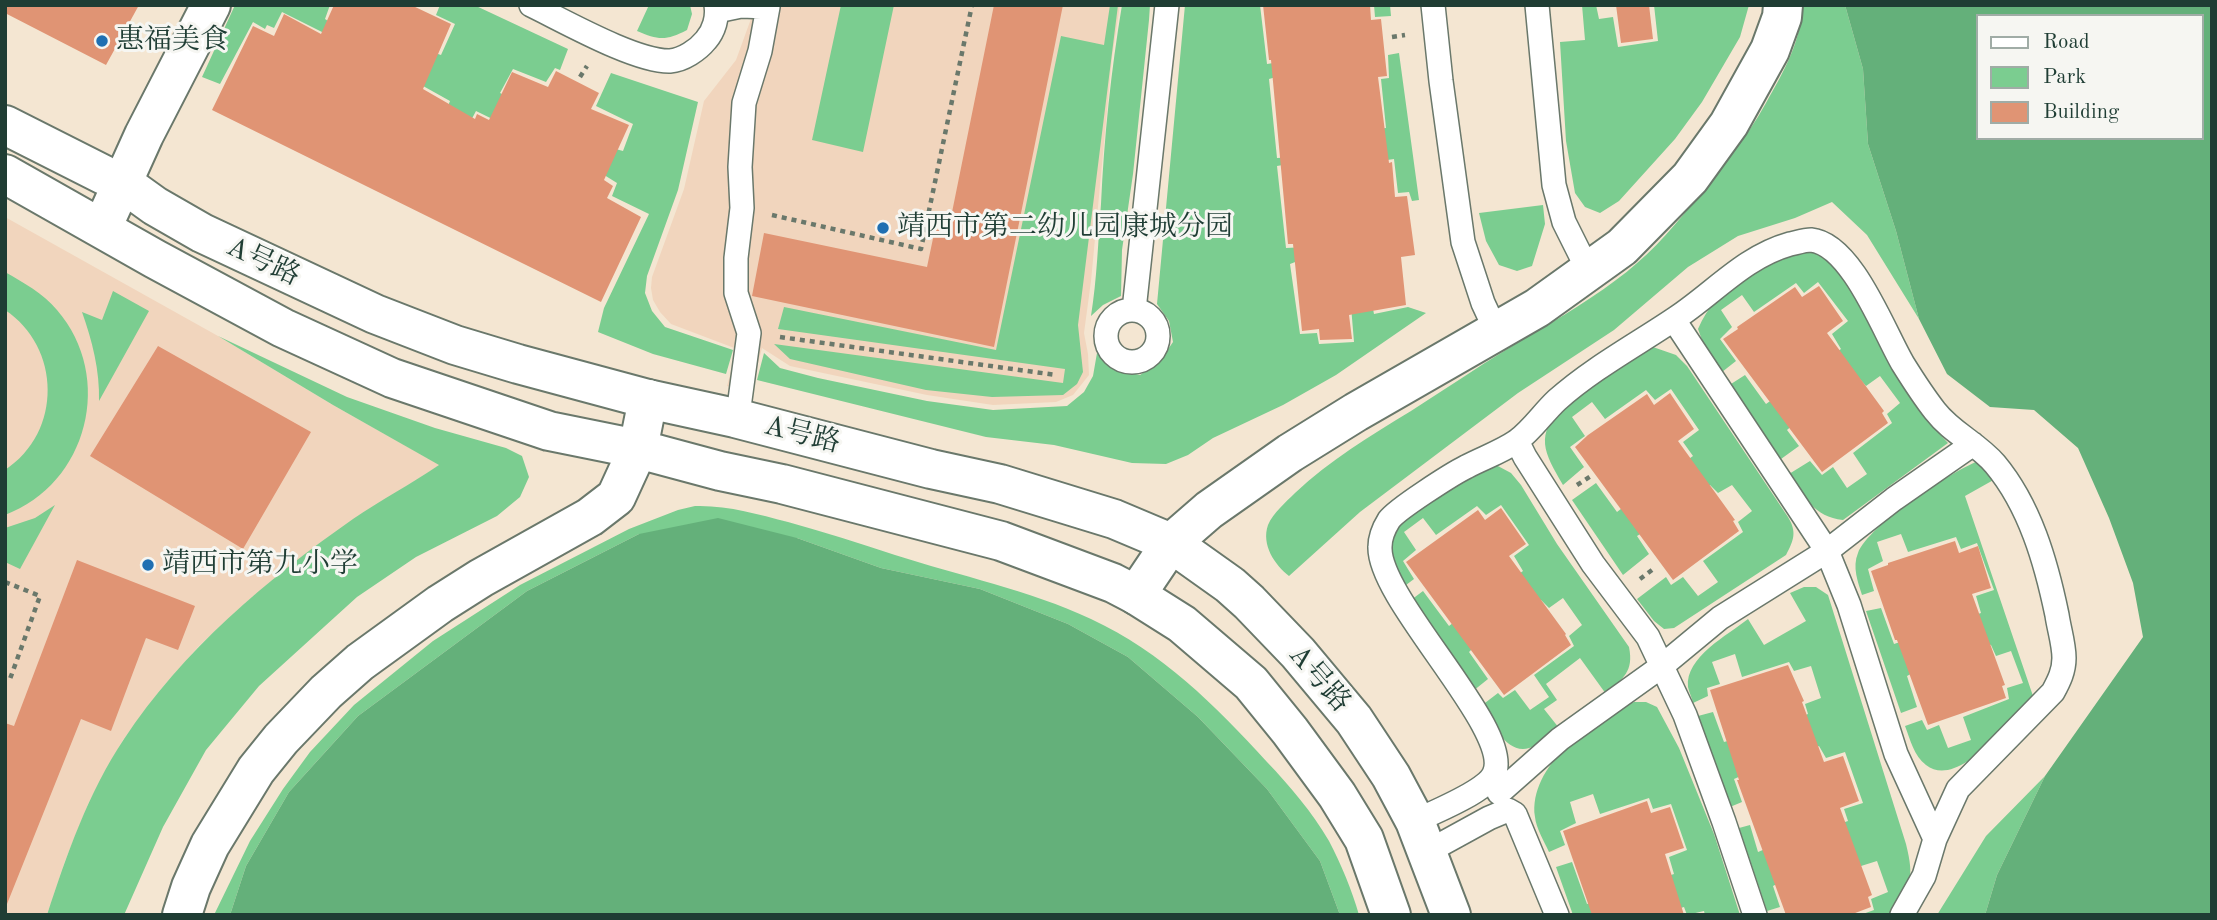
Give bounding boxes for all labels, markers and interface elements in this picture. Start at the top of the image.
legend [1976,14,2203,140]
place label: 惠福美食 [116,24,228,58]
text: Road [2043,32,2090,53]
marker: 惠福美食 [94,33,110,49]
text: Park [2043,67,2086,88]
text: Building [2043,102,2119,123]
place label: 靖西市第二幼儿园康城分园 [897,211,1233,245]
marker: 靖西市第二幼儿园康城分园 [875,220,891,236]
street label: A号路 [221,230,305,294]
street label: A号路 [760,409,844,461]
place label: 靖西市第九小学 [162,548,358,582]
marker: 靖西市第九小学 [140,557,156,573]
street label: A号路 [1281,639,1357,719]

